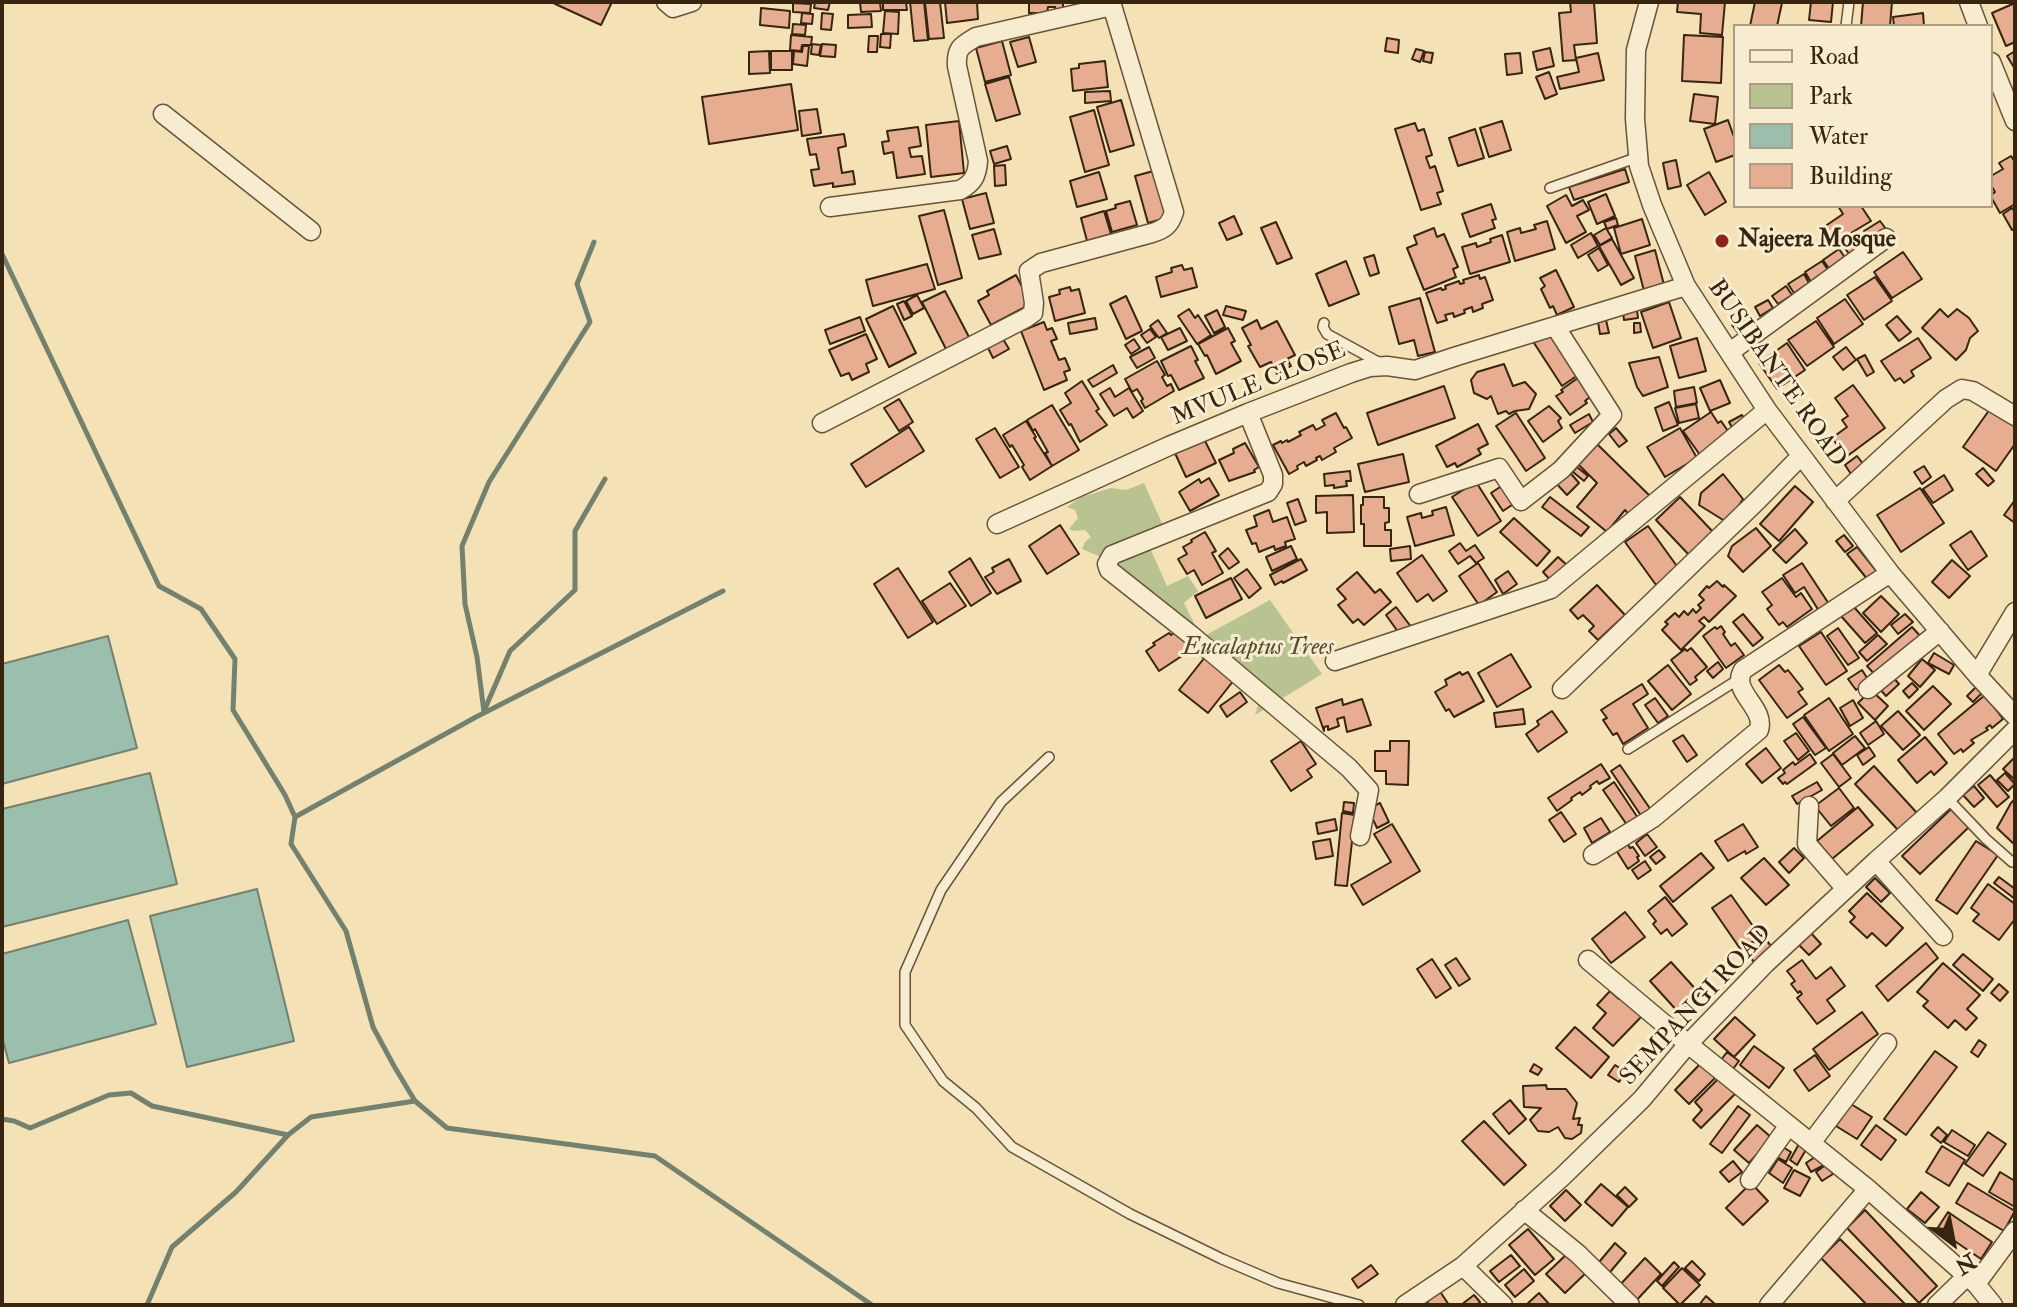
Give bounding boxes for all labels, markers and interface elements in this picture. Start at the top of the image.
legend [1733,24,1993,208]
text: Road [1809,41,1859,72]
text: Park [1809,81,1853,112]
text: Water [1809,121,1868,152]
text: Building [1809,161,1892,192]
place label: Najeera Mosque [1738,227,1896,255]
marker: Najeera Mosque [1713,232,1731,250]
street label: BUSIBANTE ROAD [1700,275,1852,473]
street label: MVULE CLOSE [1168,337,1350,433]
park label: Eucalaptus Trees [1182,635,1334,663]
street label: SEMPANGI ROAD [1615,920,1779,1092]
north arrow [1913,1203,1993,1283]
text: N [1950,1246,1981,1280]

